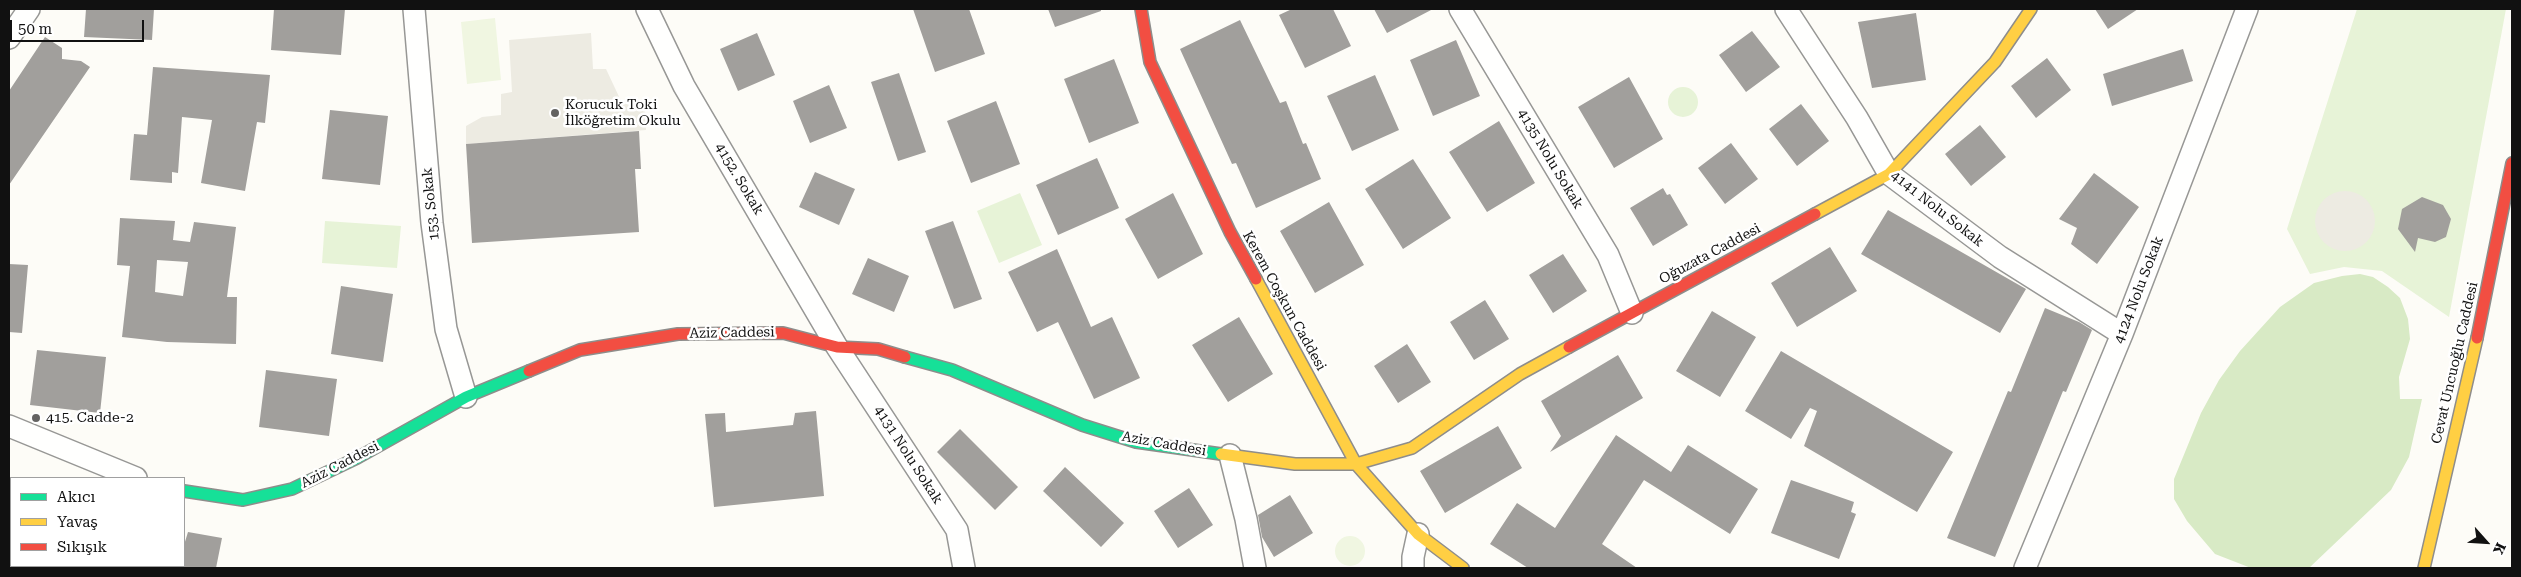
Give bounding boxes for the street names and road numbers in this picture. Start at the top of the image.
street label: 4135 Nolu Sokak [1514,106,1586,212]
street label: 4152. Sokak [711,140,767,218]
street label: 153. Sokak [419,167,443,241]
street label: 4141 Nolu Sokak [1887,167,1987,251]
street label: Oğuzata Caddesi [1656,220,1764,288]
street label: Kerem Coşkun Caddesi [1239,228,1329,374]
street label: 4124 Nolu Sokak [2111,234,2167,346]
street label: Cevat Uncuoğlu Caddesi [2428,280,2482,446]
street label: Aziz Caddesi [689,324,775,342]
street label: 4131 Nolu Sokak [870,403,946,507]
street label: Aziz Caddesi [1121,428,1207,460]
street label: Aziz Caddesi [298,438,382,492]

